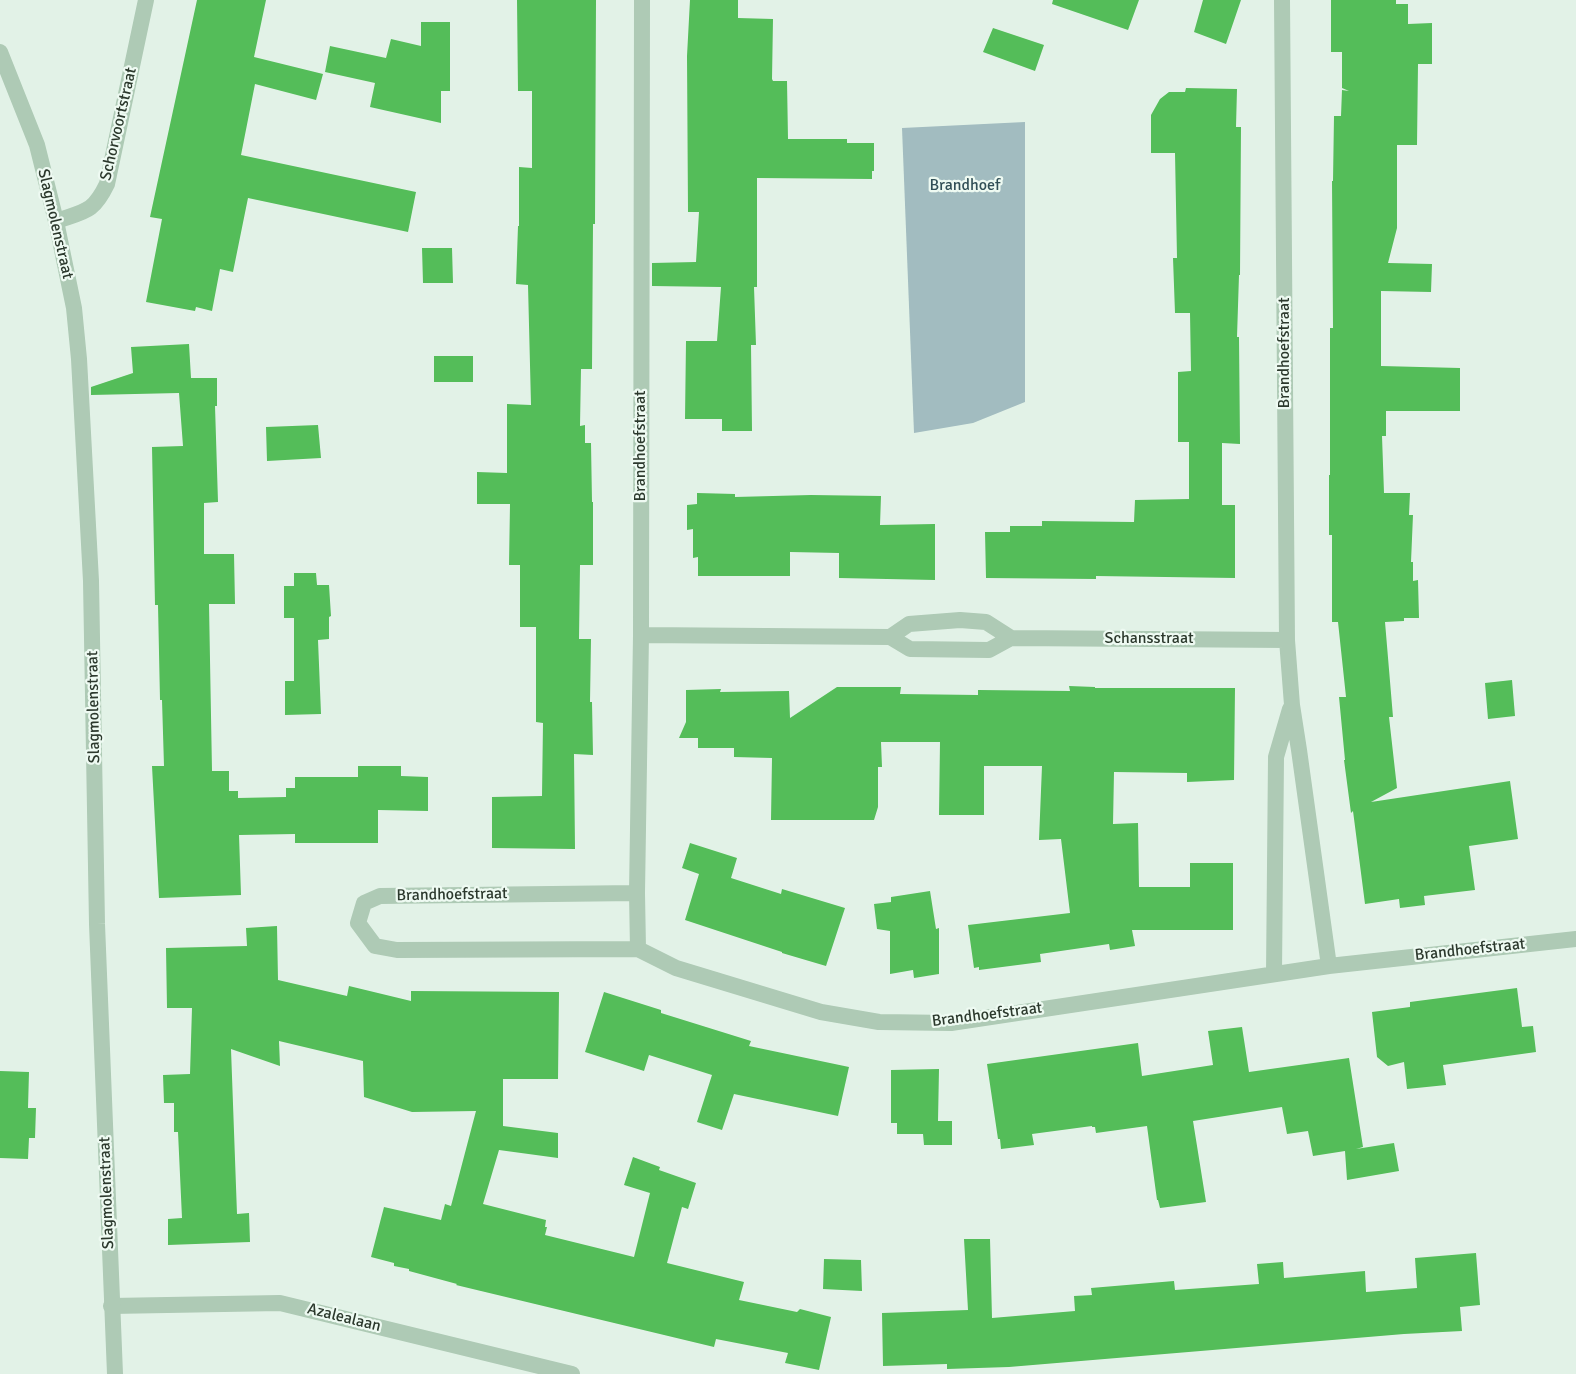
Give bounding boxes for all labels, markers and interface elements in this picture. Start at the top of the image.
street label: Schorvoortstraat [97,66,141,182]
street label: Slagmolenstraat [33,167,77,281]
park label: Brandhoef [930,176,1000,196]
street label: Brandhoefstraat [1275,298,1295,408]
street label: Brandhoefstraat [631,391,651,501]
street label: Schansstraat [1104,629,1194,649]
street label: Slagmolenstraat [83,651,105,763]
street label: Brandhoefstraat [396,884,508,906]
street label: Brandhoefstraat [1414,935,1526,965]
street label: Brandhoefstraat [931,999,1043,1031]
street label: Slagmolenstraat [95,1136,119,1250]
street label: Azalealaan [305,1300,383,1336]

